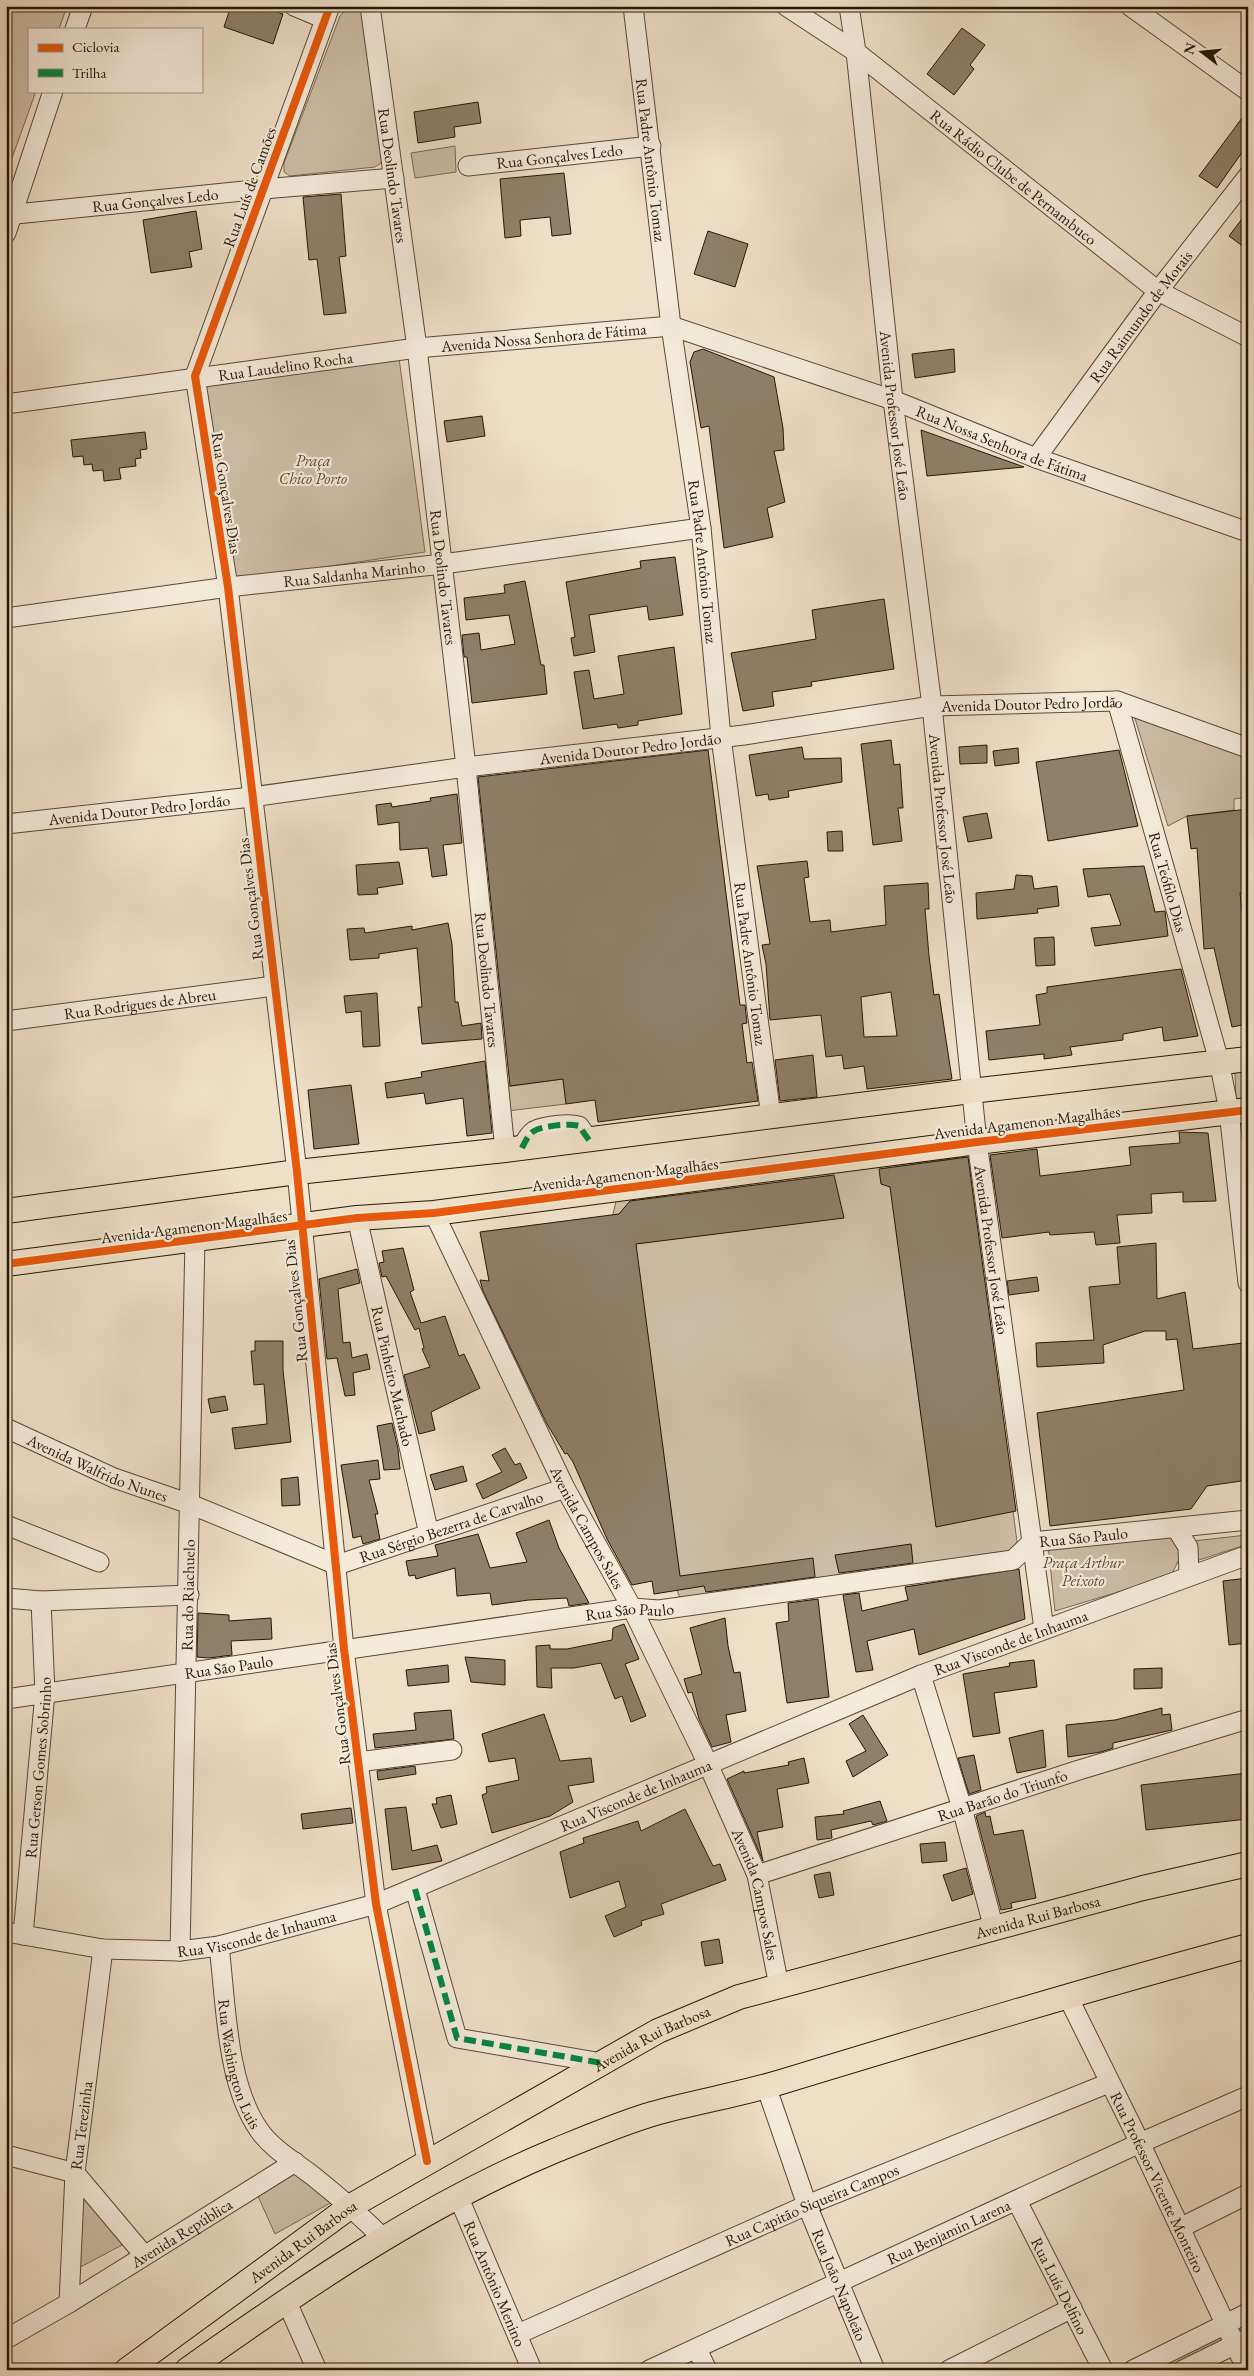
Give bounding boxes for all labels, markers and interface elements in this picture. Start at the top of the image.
legend [28,28,202,92]
north arrow [1176,28,1226,78]
text: Ciclovia [72,37,119,56]
text: N [1179,40,1200,56]
text: Trilha [72,63,107,82]
street label: Rua Padre Antônio Tomaz [631,77,671,243]
street label: Rua Rádio Clube de Pernambuco [926,105,1101,250]
street label: Rua Deolindo Tavares [373,107,412,244]
street label: Rua Luís de Camões [218,124,281,250]
street label: Rua Gonçalves Ledo [495,139,624,174]
street label: Rua Gonçalves Ledo [91,184,219,217]
street label: Rua Raimundo de Morais [1084,246,1197,387]
street label: Avenida Nossa Senhora de Fátima [439,318,648,357]
street label: Avenida Professor José Leão [875,328,916,502]
street label: Rua Laudelino Rocha [217,347,355,386]
street label: Rua Nossa Senhora de Fátima [913,400,1091,486]
street label: Rua Gonçalves Dias [207,431,246,555]
park label: Praça Chico Porto [279,450,347,489]
street label: Rua Padre Antônio Tomaz [683,478,722,644]
street label: Rua Deolindo Tavares [425,509,462,646]
street label: Rua Saldanha Marinho [282,556,426,592]
street label: Avenida Doutor Pedro Jordão [940,691,1127,717]
street label: Avenida Doutor Pedro Jordão [537,728,722,770]
street label: Avenida Professor José Leão [924,732,962,905]
street label: Avenida Doutor Pedro Jordão [46,789,231,830]
street label: Rua Teófilo Dias [1144,829,1192,935]
street label: Rua Gonçalves Dias [233,837,268,961]
street label: Rua Padre Antônio Tomaz [729,881,771,1047]
street label: Rua Deolindo Tavares [470,911,505,1049]
street label: Rua Rodrigues de Abreu [63,984,218,1024]
street label: Avenida Agamenon Magalhães [932,1101,1121,1144]
street label: Avenida Agamenon Magalhães [530,1153,719,1196]
street label: Avenida Professor José Leão [969,1163,1013,1336]
street label: Avenida Agamenon Magalhães [99,1205,288,1248]
street label: Rua Gonçalves Dias [279,1239,312,1363]
street label: Rua Pinheiro Machado [366,1304,419,1448]
street label: Avenida Walfrido Nunes [23,1429,171,1507]
street label: Avenida Campos Sales [545,1462,629,1593]
street label: Rua Sérgio Bezerra de Carvalho [357,1486,546,1568]
street label: Rua São Paulo [1038,1522,1129,1552]
street label: Rua do Riachuelo [176,1539,200,1651]
park label: Praça Arthur Peixoto [1043,1552,1124,1591]
street label: Rua São Paulo [584,1598,675,1626]
street label: Rua Visconde de Inhauma [931,1605,1091,1680]
street label: Rua Gonçalves Dias [320,1642,355,1766]
street label: Rua São Paulo [183,1650,274,1684]
street label: Rua Gerson Gomes Sobrinho [20,1677,56,1859]
street label: Rua Visconde de Inhauma [557,1754,715,1837]
street label: Rua Barão do Triunfo [935,1765,1070,1826]
street label: Avenida Campos Sales [726,1824,784,1962]
street label: Avenida Rui Barbosa [972,1890,1103,1944]
street label: Rua Visconde de Inhauma [176,1905,339,1962]
street label: Rua Washington Luis [213,1998,266,2133]
street label: Avenida Rui Barbosa [588,2000,714,2077]
street label: Rua Terezinha [65,2079,97,2171]
street label: Rua Professor Vicente Monteiro [1105,2088,1210,2276]
street label: Rua Capitão Siqueira Campos [722,2159,902,2251]
street label: Avenida República [126,2193,237,2273]
street label: Rua Benjamin Larena [884,2194,1014,2270]
street label: Avenida Rui Barbosa [244,2195,361,2289]
street label: Rua Antônio Menino [459,2218,531,2350]
street label: Rua João Napoleão [807,2226,872,2344]
street label: Rua Luís Delfino [1026,2234,1093,2338]

